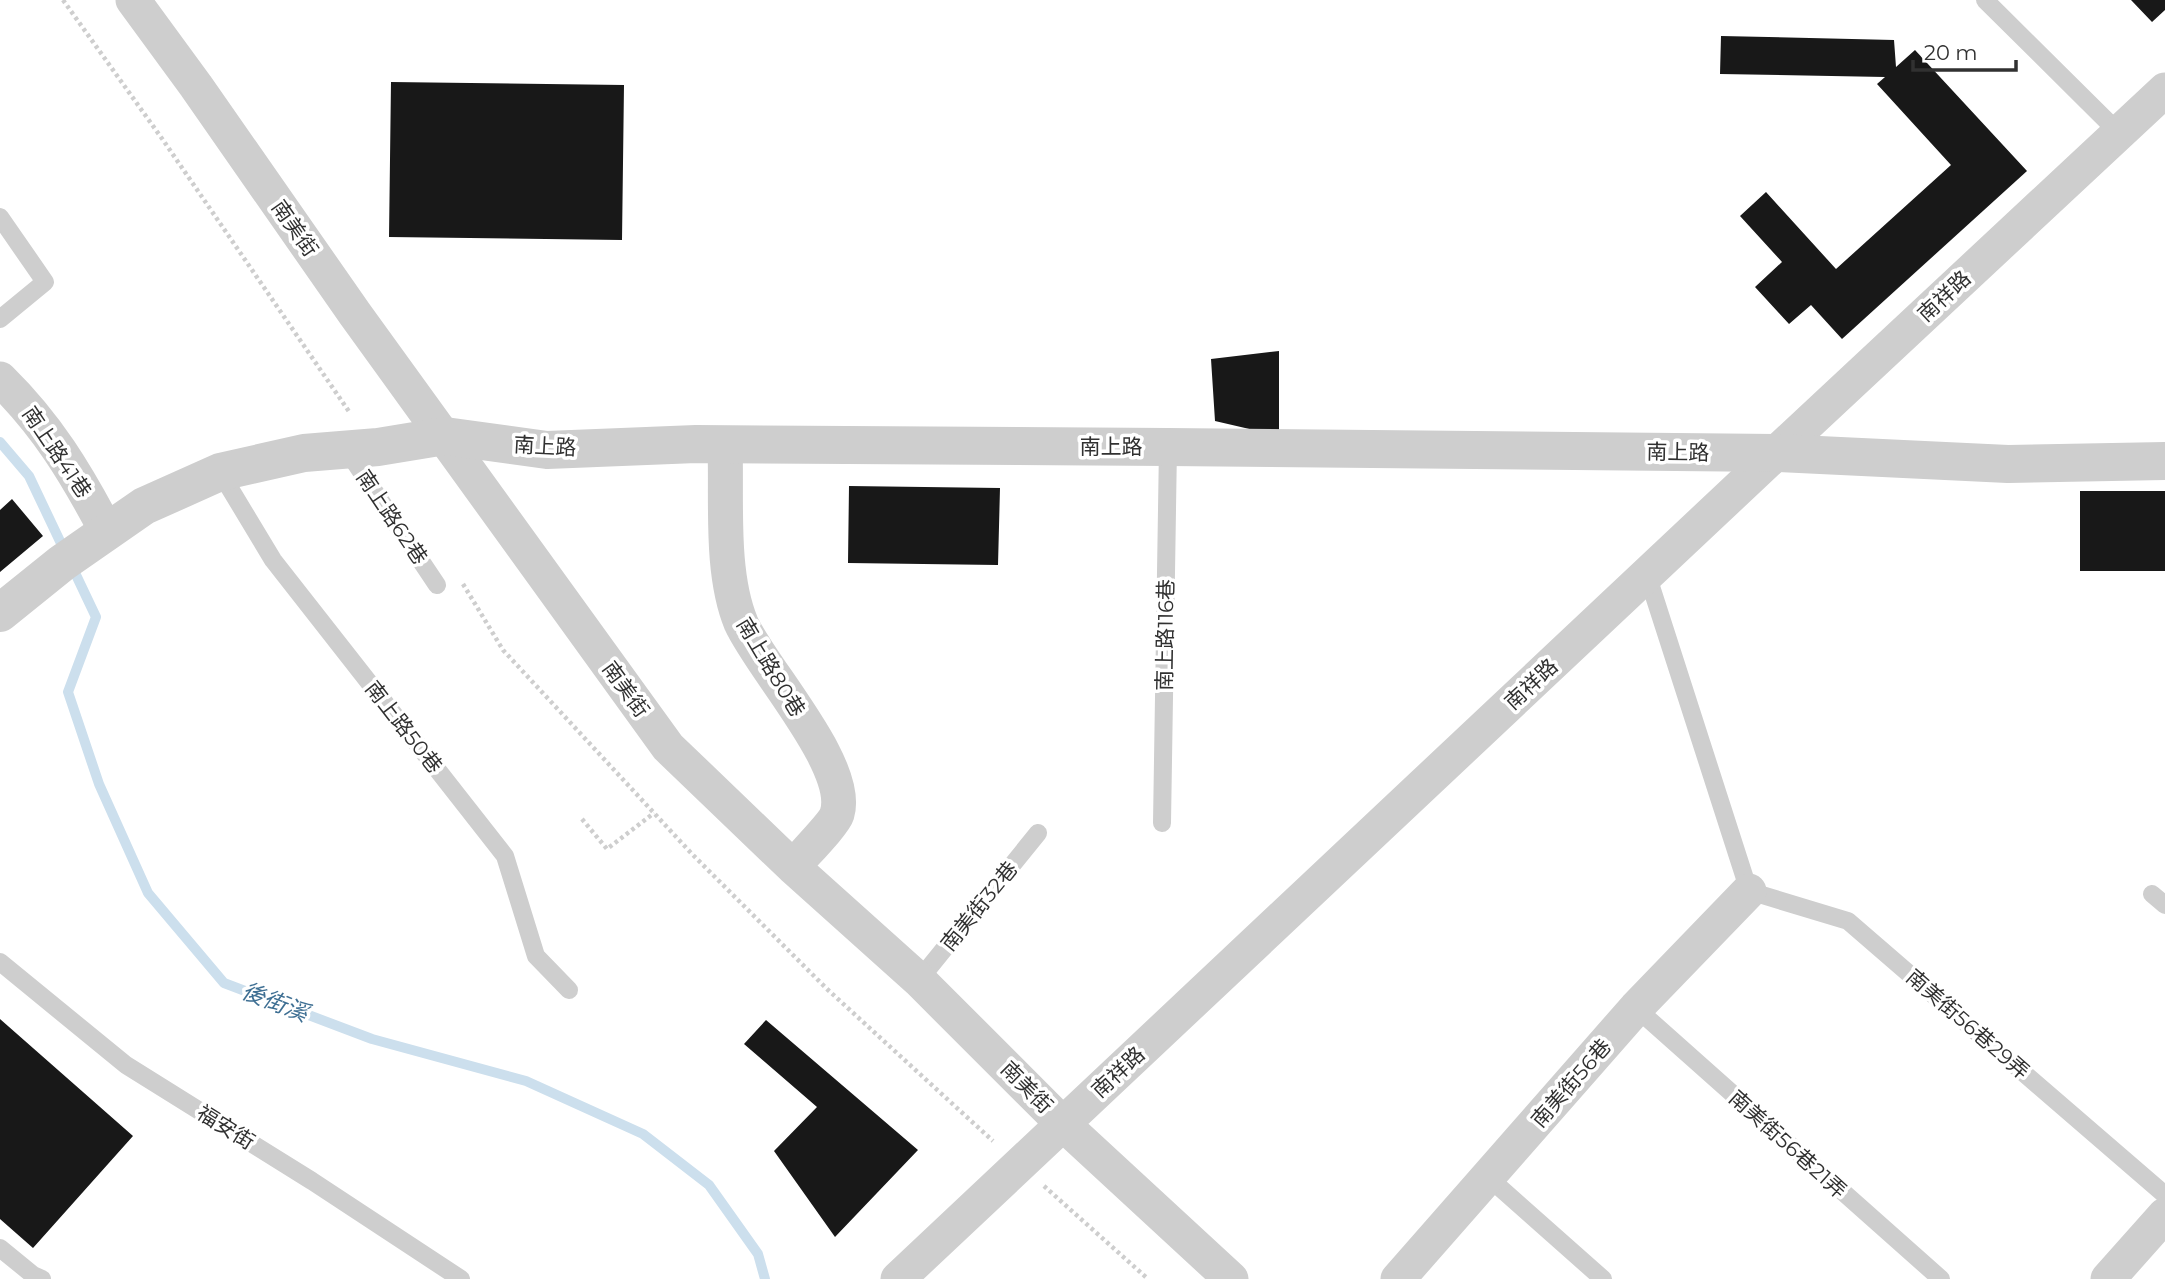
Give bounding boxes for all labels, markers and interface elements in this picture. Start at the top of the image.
scale bar [1913,28,2016,72]
text: 20 m [1924,40,1978,65]
street label: 南美街 [267,195,323,261]
street label: 南祥路 [1912,265,1976,327]
street label: 南上路41巷 [17,402,97,502]
street label: 南上路 [513,432,577,460]
street label: 南上路 [1080,434,1143,459]
street label: 南上路 [1646,439,1710,465]
street label: 南上路62巷 [351,465,433,569]
street label: 南上路116巷 [1152,579,1178,691]
street label: 南上路80巷 [732,613,810,721]
street label: 南祥路 [1499,653,1563,715]
street label: 南美街 [597,656,655,722]
street label: 南上路50巷 [360,676,448,778]
street label: 南美街32巷 [935,856,1023,956]
street label: 南美街56巷29弄 [1902,964,2034,1084]
water label: 後街溪 [238,977,315,1029]
street label: 南美街56巷 [1526,1034,1616,1132]
street label: 南祥路 [1086,1041,1150,1103]
street label: 南美街 [996,1056,1058,1118]
street label: 南美街56巷21弄 [1724,1085,1852,1203]
street label: 福安街 [193,1100,259,1154]

